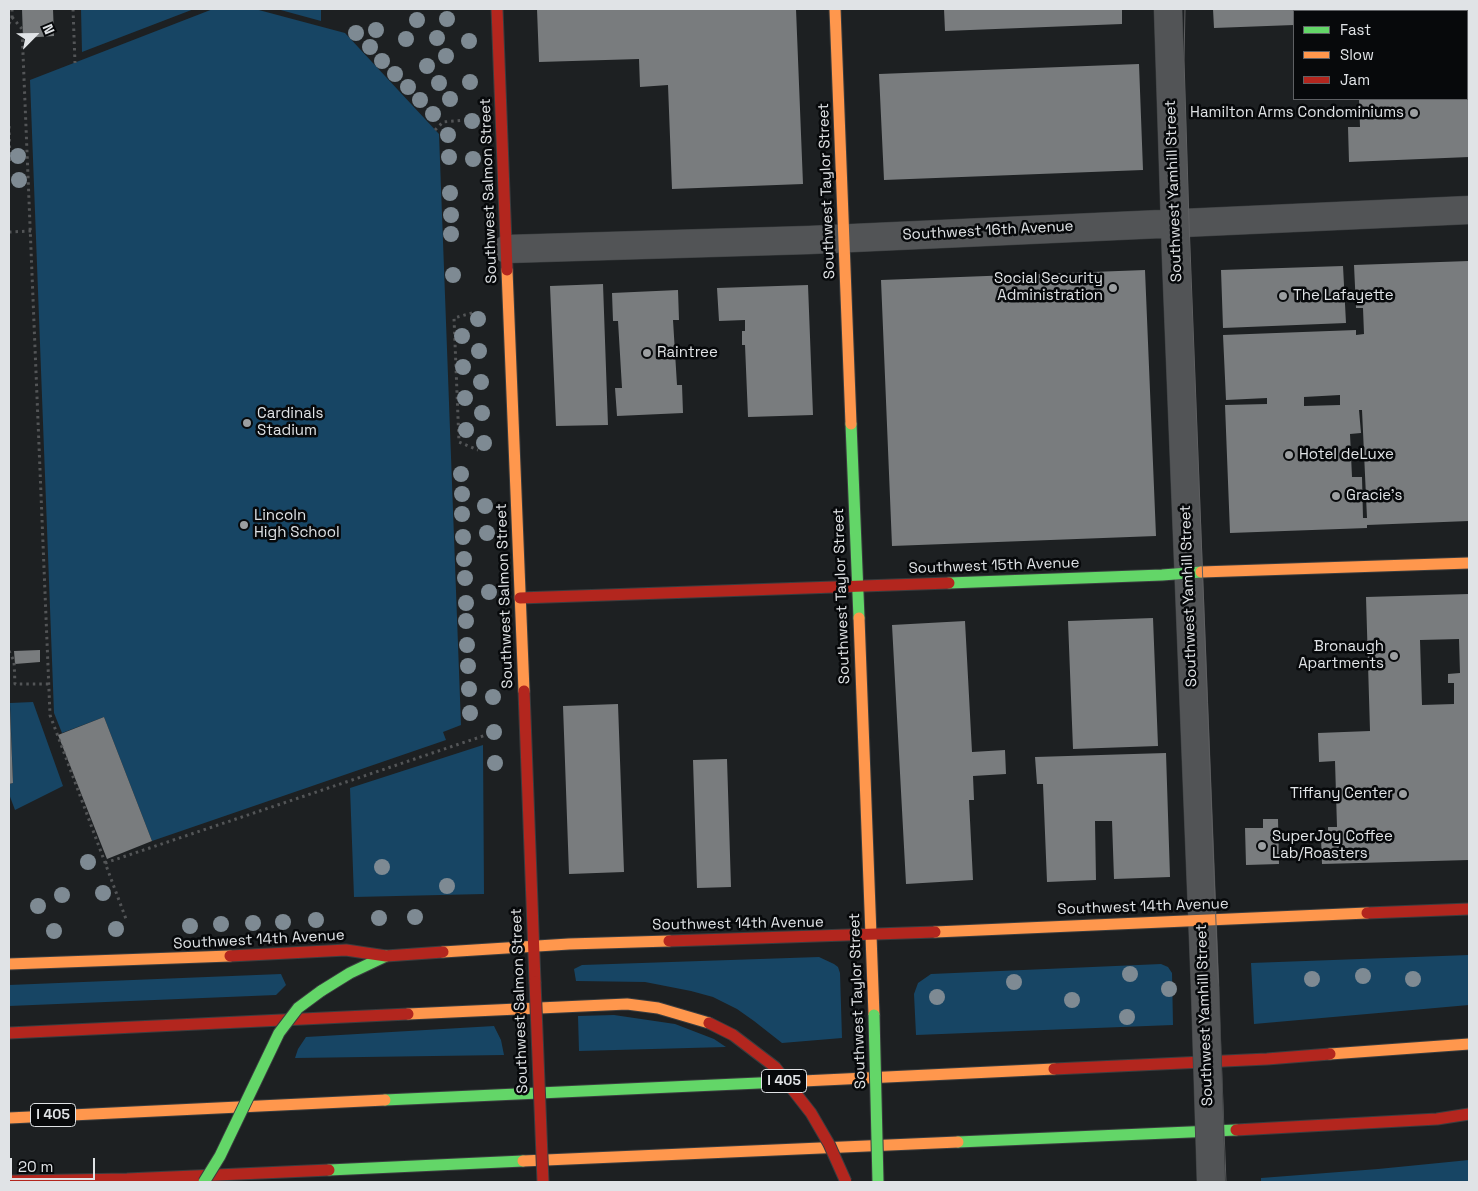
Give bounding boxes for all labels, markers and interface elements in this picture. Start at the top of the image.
north arrow [10,10,60,60]
legend [1293,10,1468,100]
text: Fast [1340,20,1371,39]
text: N [39,21,59,37]
text: Slow [1340,45,1374,64]
text: Jam [1340,70,1370,89]
street label: Southwest Salmon Street [477,98,501,284]
street label: Southwest Yamhill Street [1162,100,1186,282]
street label: Southwest Taylor Street [815,103,839,279]
place label: Hamilton Arms Condominiums [1190,104,1404,122]
marker: Hamilton Arms Condominiums [1408,107,1420,119]
street label: Southwest 16th Avenue [902,218,1074,244]
place label: Social Security Administration [994,270,1103,305]
marker: Social Security Administration [1107,282,1119,294]
place label: The Lafayette [1293,287,1394,305]
marker: The Lafayette [1277,290,1289,302]
place label: Raintree [657,344,718,362]
marker: Raintree [641,347,653,359]
place label: Cardinals Stadium [257,405,323,440]
marker: Cardinals Stadium [241,417,253,429]
place label: Hotel deLuxe [1299,446,1394,464]
marker: Hotel deLuxe [1283,449,1295,461]
place label: Gracie's [1346,487,1402,505]
marker: Gracie's [1330,490,1342,502]
street label: Southwest Salmon Street [493,503,517,689]
street label: Southwest Yamhill Street [1177,505,1201,687]
place label: Lincoln High School [254,507,340,542]
street label: Southwest Taylor Street [830,508,854,684]
marker: Lincoln High School [238,519,250,531]
street label: Southwest 15th Avenue [908,554,1080,578]
place label: Bronaugh Apartments [1298,638,1384,673]
marker: Bronaugh Apartments [1388,650,1400,662]
place label: Tiffany Center [1290,785,1393,803]
marker: Tiffany Center [1397,788,1409,800]
place label: SuperJoy Coffee Lab/Roasters [1272,828,1393,863]
marker: SuperJoy Coffee Lab/Roasters [1256,840,1268,852]
street label: Southwest 14th Avenue [1057,895,1229,919]
street label: Southwest Salmon Street [508,908,532,1094]
street label: Southwest Taylor Street [846,913,870,1089]
street label: Southwest 14th Avenue [652,914,824,934]
street label: Southwest Yamhill Street [1193,924,1217,1106]
street label: Southwest 14th Avenue [173,927,345,953]
road number: I 405 [762,1070,806,1092]
road number: I 405 [30,1104,76,1126]
scale bar [12,1148,98,1180]
text: 20 m [18,1157,53,1176]

